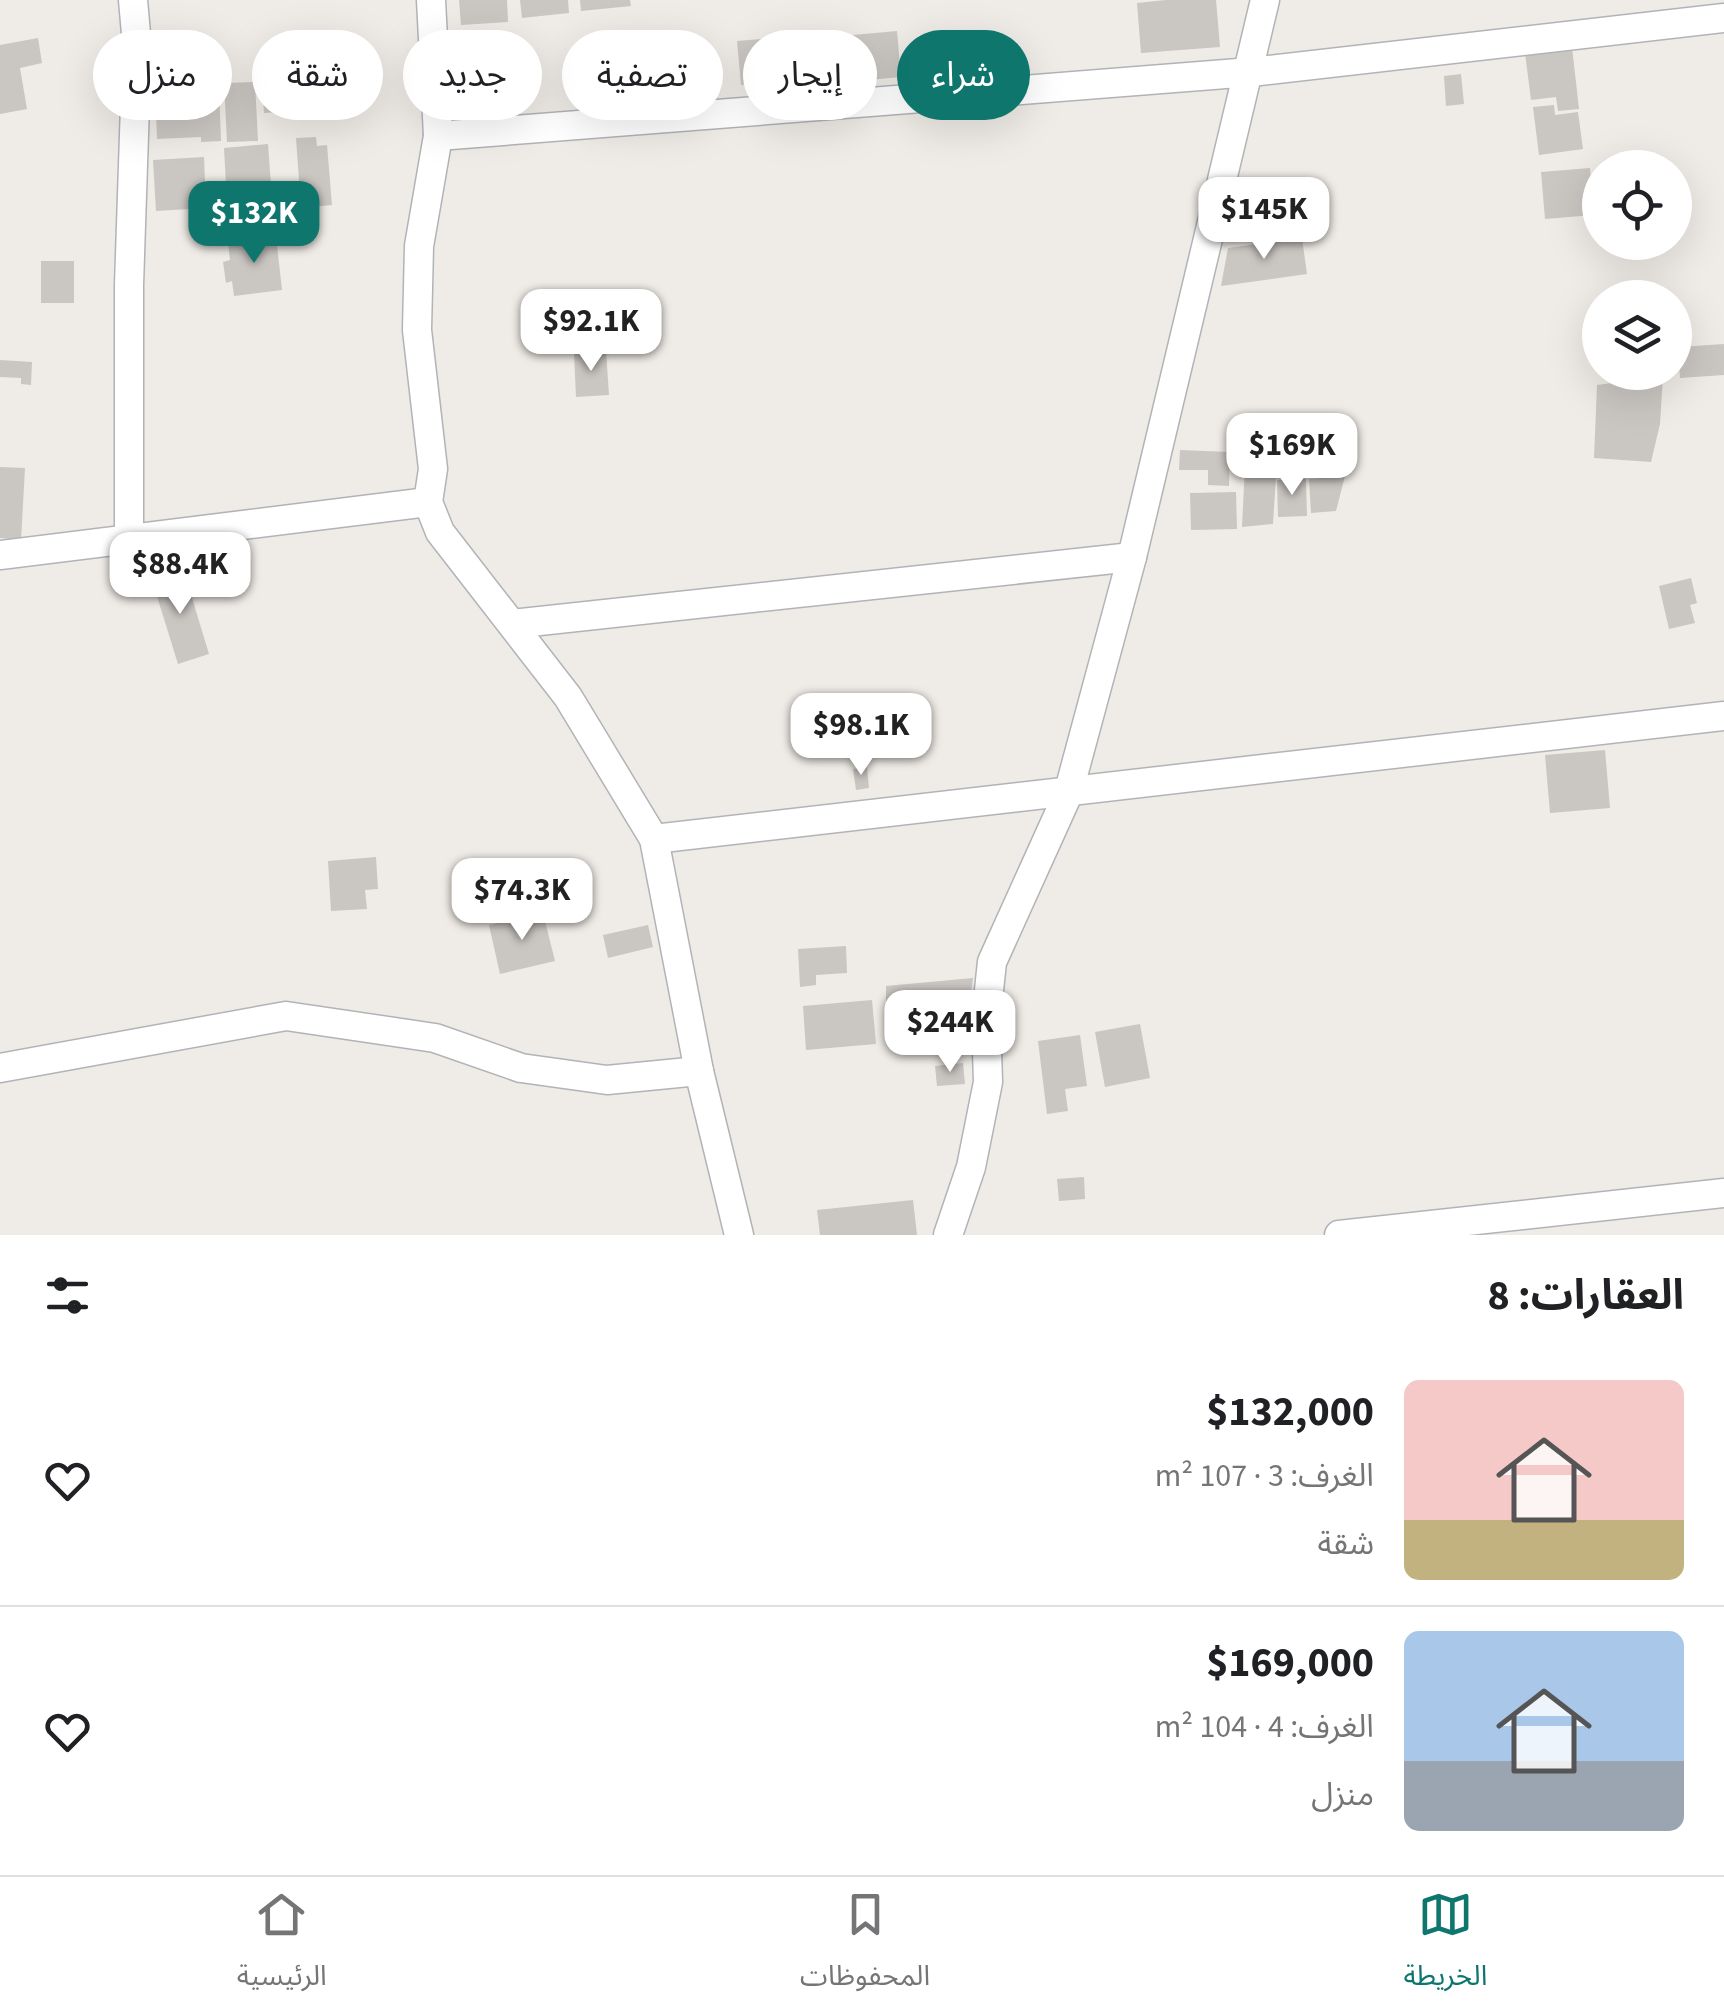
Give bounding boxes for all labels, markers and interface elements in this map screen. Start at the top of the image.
chip: منزل [93,30,232,120]
chip: شقة [252,30,383,120]
chip: جديد [403,30,542,120]
chip: تصفية [562,30,723,120]
chip: إيجار [743,30,877,120]
chip: شراء [897,30,1030,120]
map controls [1582,150,1692,390]
button: locate [1582,150,1692,260]
pin: $145K [1194,177,1334,262]
pin: $132K [184,181,324,266]
text: $145K [1220,186,1308,232]
text: $132K [210,190,298,236]
button: layers [1582,280,1692,390]
pin: $92.1K [510,289,672,374]
text: $92.1K [543,298,639,344]
pin: $169K [1222,413,1362,498]
text: $169K [1248,422,1336,468]
pin: $88.4K [99,532,261,617]
text: $88.4K [132,541,228,587]
pin: $98.1K [780,693,942,778]
text: $98.1K [813,702,909,748]
pin: $74.3K [441,858,603,943]
text: $74.3K [474,867,570,913]
pin: $244K [880,990,1020,1075]
text: $244K [906,999,994,1045]
text: العقارات: 8 [1488,1266,1684,1326]
icon: filters [40,1268,95,1323]
text: $132,000 [1206,1382,1374,1442]
icon: home [1484,1420,1604,1540]
icon: heart [40,1453,95,1508]
text: الغرف: 3 · 107 m² [1155,1453,1374,1499]
text: شقة [1318,1521,1374,1567]
text: $169,000 [1206,1633,1374,1693]
icon: home [1484,1671,1604,1791]
icon: heart [40,1704,95,1759]
text: الغرف: 4 · 104 m² [1155,1704,1374,1750]
text: منزل [1311,1772,1374,1818]
tab: الرئيسية [237,1887,327,2006]
tab: المحفوظات [800,1887,930,2006]
tab: الخريطة [1403,1887,1487,2006]

